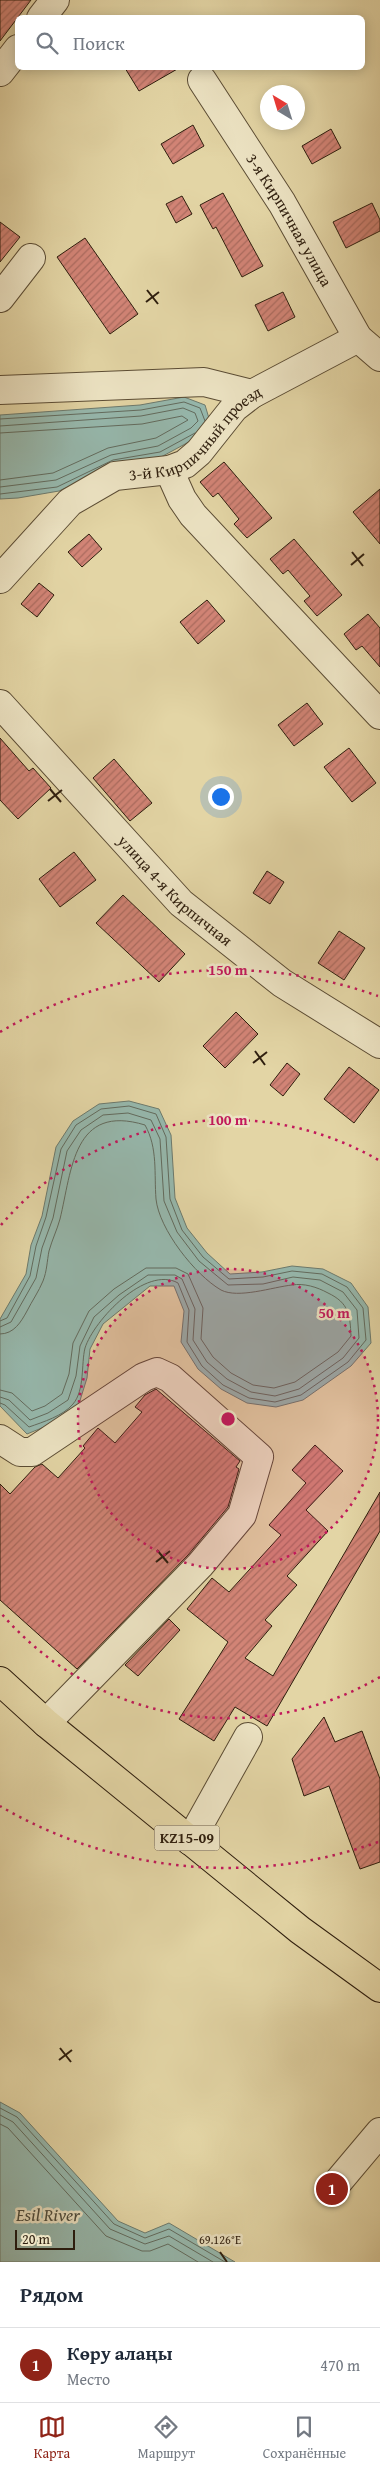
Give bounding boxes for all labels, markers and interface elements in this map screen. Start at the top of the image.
search box [15,15,365,70]
icon: search [33,29,61,57]
text: Поиск [73,29,125,57]
north arrow [260,85,305,130]
street label: 3-я Кирпичная улица [241,148,339,291]
street label: 3-й Кирпичный проезд [128,379,266,486]
your location [208,784,234,810]
street label: улица 4-я Кирпичная [112,828,238,951]
text: 150 m [208,959,248,980]
text: 100 m [208,1109,248,1130]
text: 50 m [318,1302,350,1323]
centre of rings [219,1410,237,1428]
road number: KZ15-09 [154,1826,220,1850]
pin: 1 [316,2170,348,2208]
water label: Esil River [15,2201,81,2228]
scale bar [15,2227,75,2250]
text: 20 m [22,2229,50,2249]
text: 69.126°E [199,2231,241,2248]
text: Рядом [20,2279,83,2310]
text: Көру алаңы [67,2339,172,2367]
text: 1 [32,2353,40,2377]
text: 470 m [320,2353,360,2377]
text: Место [67,2367,110,2391]
tab: Карта [34,2413,70,2463]
tab: Маршрут [138,2413,195,2463]
tab: Сохранённые [263,2413,346,2463]

